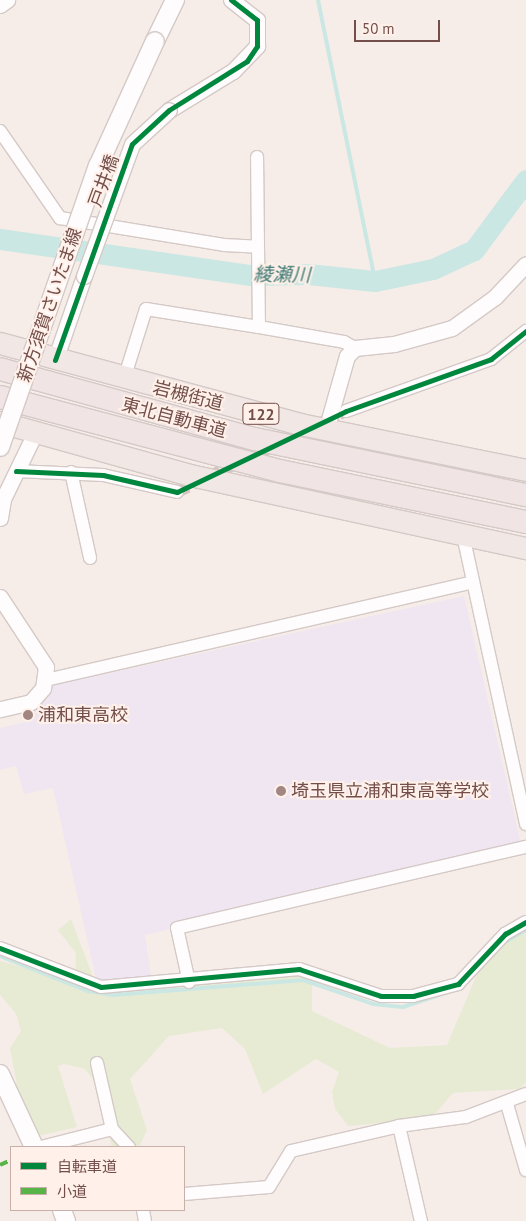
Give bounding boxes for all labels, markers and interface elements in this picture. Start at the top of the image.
scale bar [356,10,442,42]
text: 50 m [362,19,395,38]
street label: 戸井橋 [85,152,123,210]
street label: 新方須賀さいたま線 [13,225,87,385]
water label: 綾瀬川 [253,263,311,287]
street label: 岩槻街道 [150,377,226,415]
street label: 東北自動車道 [119,394,229,442]
road number: 122 [242,400,280,428]
place label: 浦和東高校 [38,704,128,726]
marker: 浦和東高校 [22,709,34,721]
place label: 埼玉県立浦和東高等学校 [291,780,489,802]
marker: 埼玉県立浦和東高等学校 [275,785,287,797]
legend [10,1146,185,1211]
text: 自転車道 [57,1157,117,1176]
text: 小道 [57,1182,87,1201]

